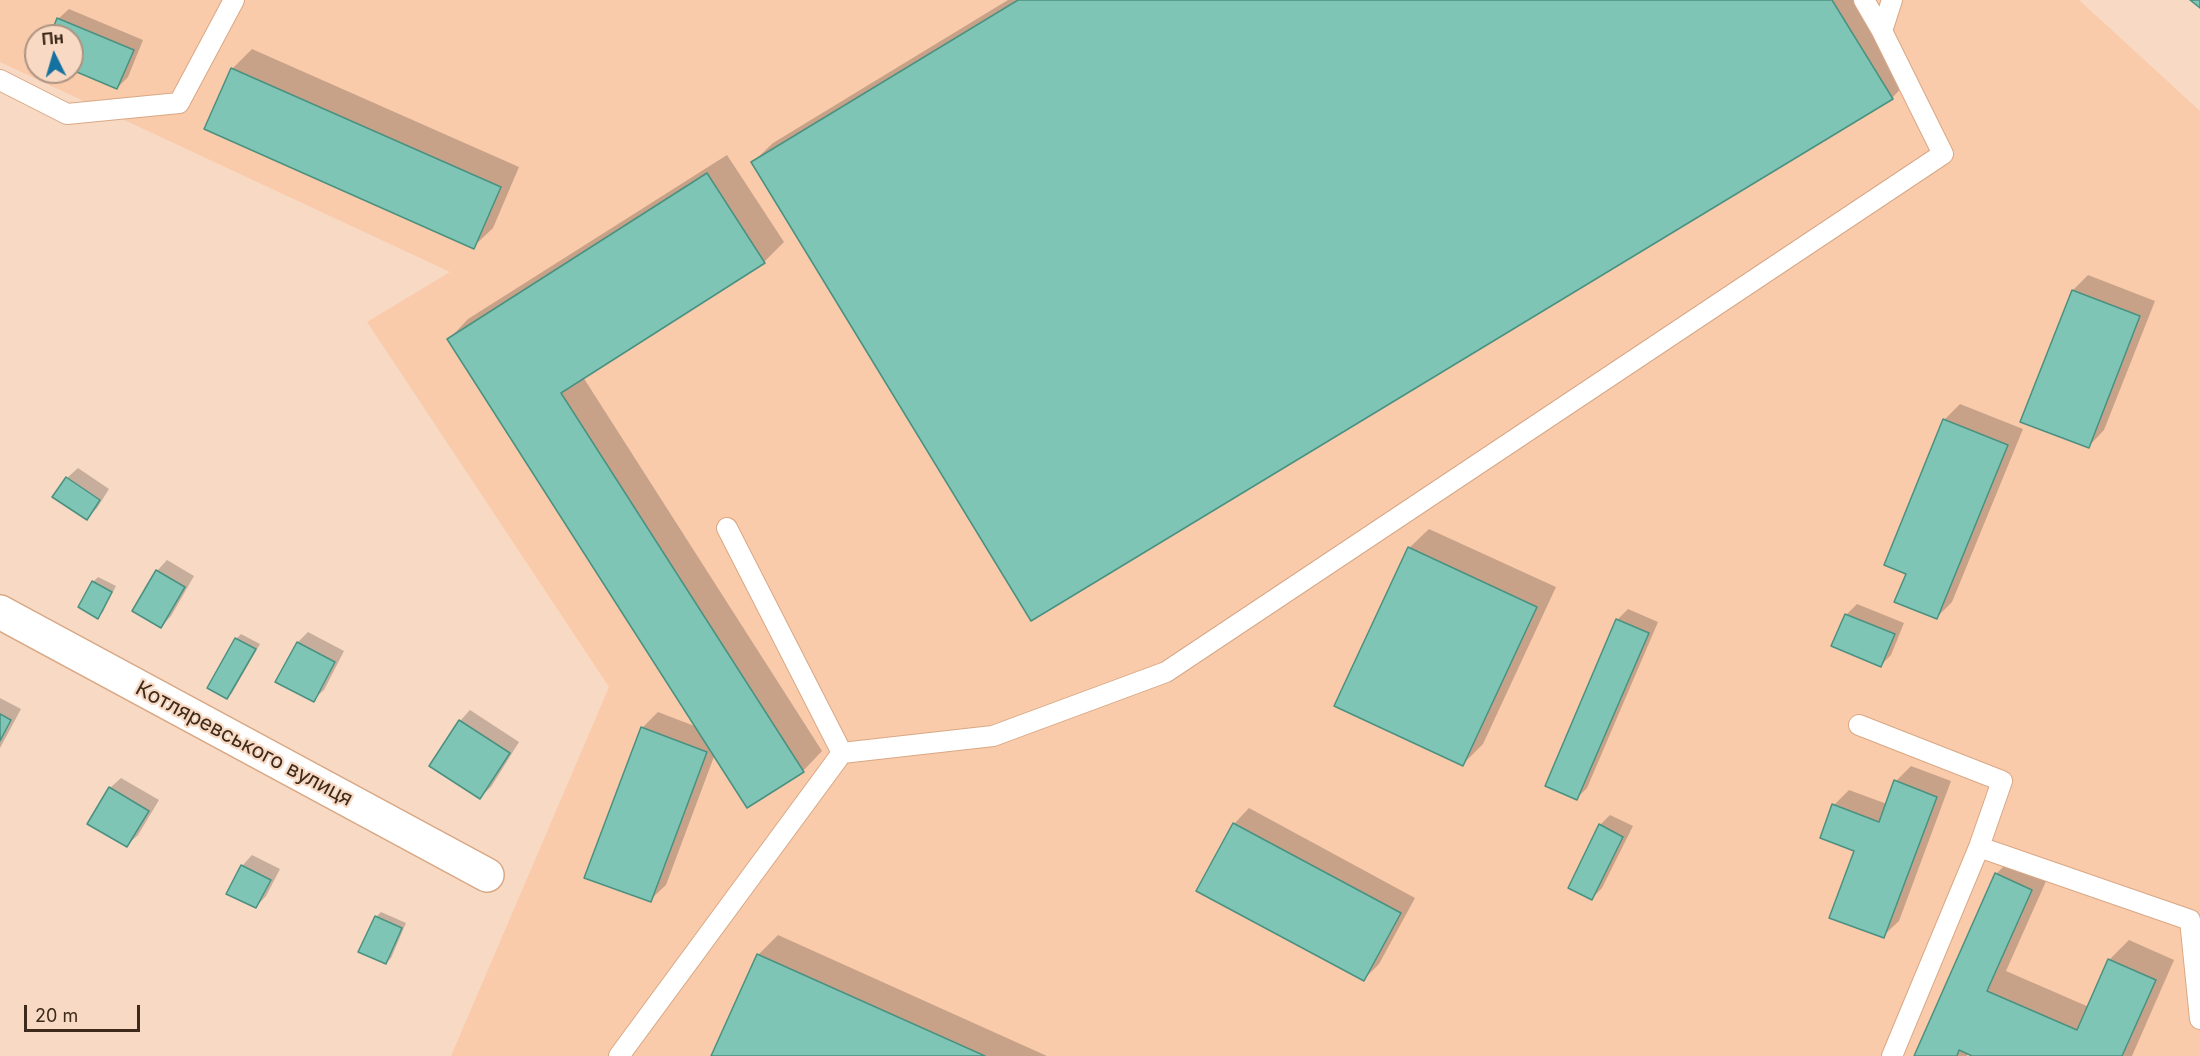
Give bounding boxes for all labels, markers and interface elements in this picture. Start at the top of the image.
north arrow [24,24,84,84]
text: Пн [41,27,64,49]
street label: Котляревського вулиця [131,676,357,812]
scale bar [27,993,142,1031]
text: 20 m [35,1005,78,1026]

